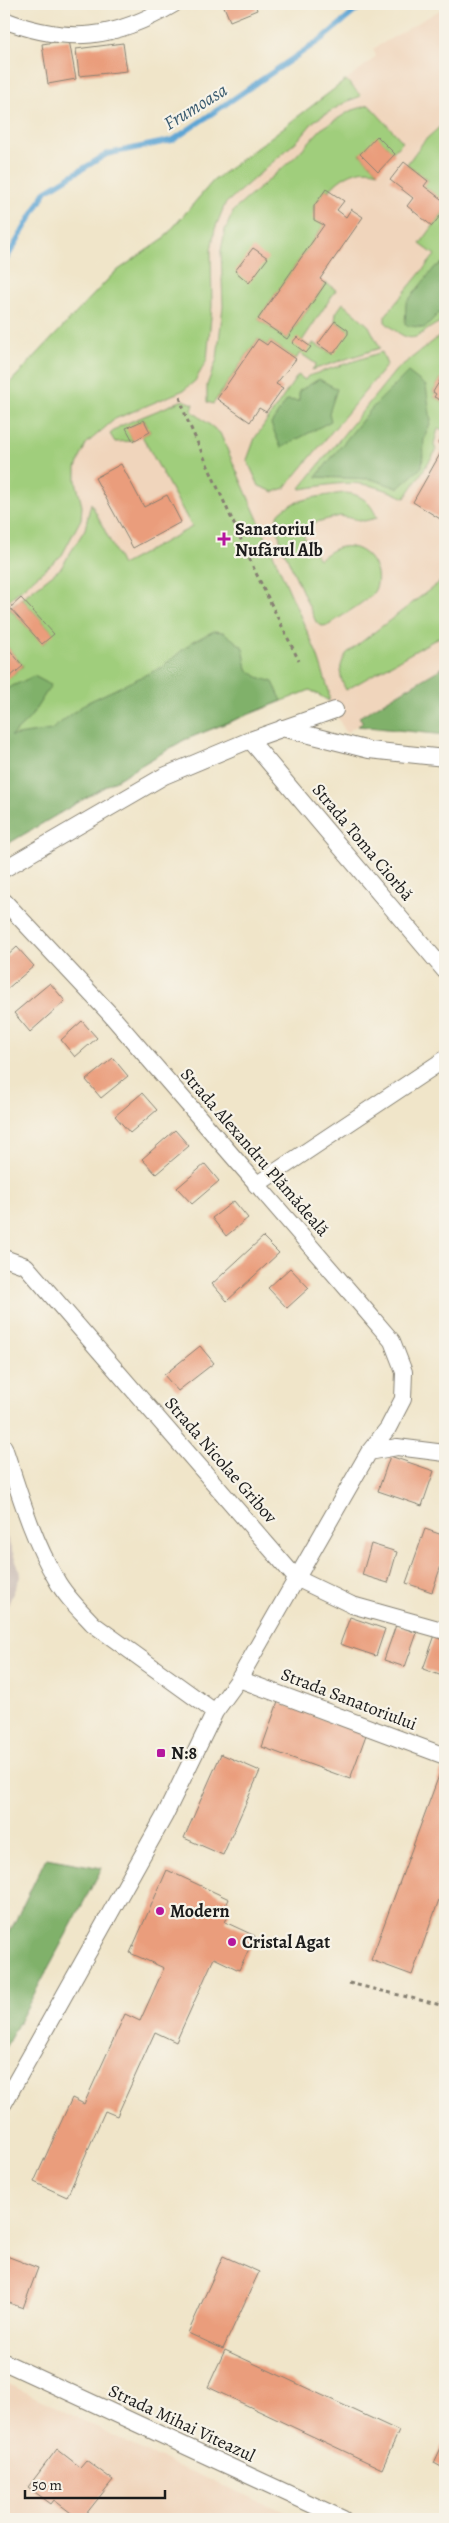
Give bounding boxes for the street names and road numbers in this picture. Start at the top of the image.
street label: Strada Toma Ciorbă [307,778,420,906]
street label: Strada Alexandru Plămădeală [175,1063,335,1242]
street label: Strada Nicolae Gribov [159,1392,283,1529]
street label: Strada Sanatoriului [278,1662,420,1736]
street label: Strada Mihai Viteazul [105,2378,260,2468]

